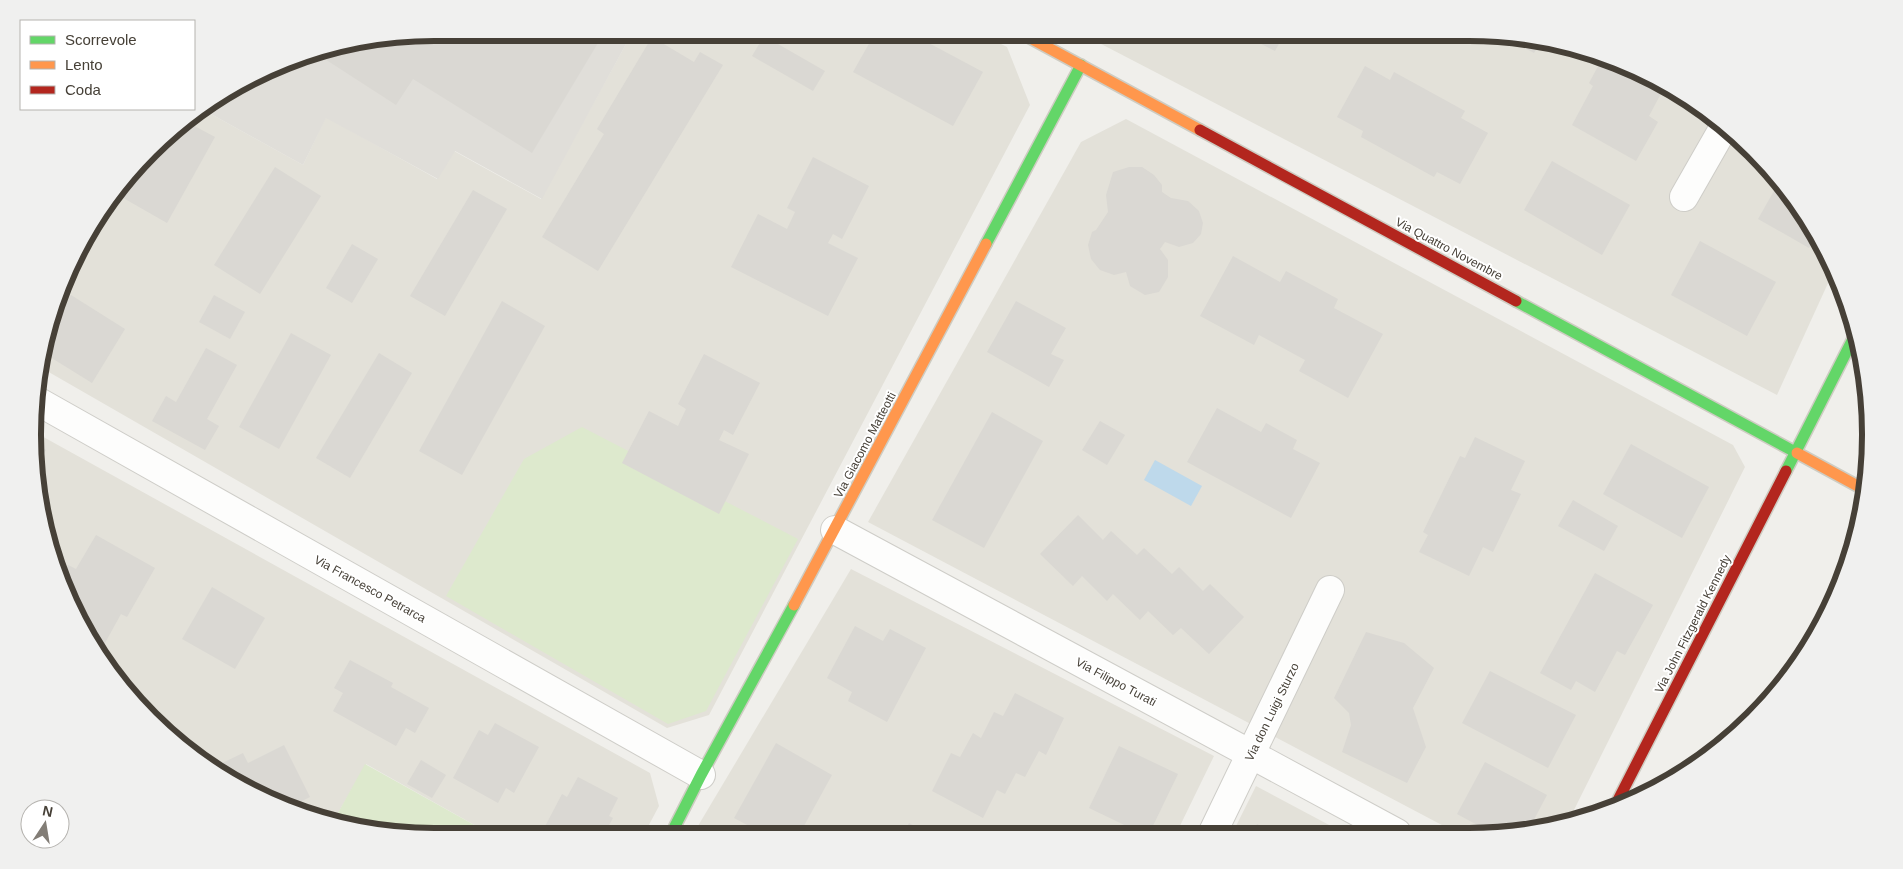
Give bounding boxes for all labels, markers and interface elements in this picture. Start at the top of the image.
legend [20,20,195,110]
text: Scorrevole [65,31,137,48]
text: Lento [65,56,103,73]
text: Coda [65,81,102,98]
street label: Via Quattro Novembre [1393,215,1505,283]
street label: Via Giacomo Matteotti [831,390,899,500]
street label: Via Francesco Petrarca [312,553,428,626]
street label: Via John Fitzgerald Kennedy [1652,553,1734,695]
street label: Via Filippo Turati [1073,655,1159,709]
street label: Via don Luigi Sturzo [1242,660,1302,763]
north arrow [20,799,70,849]
text: N [41,802,54,820]

